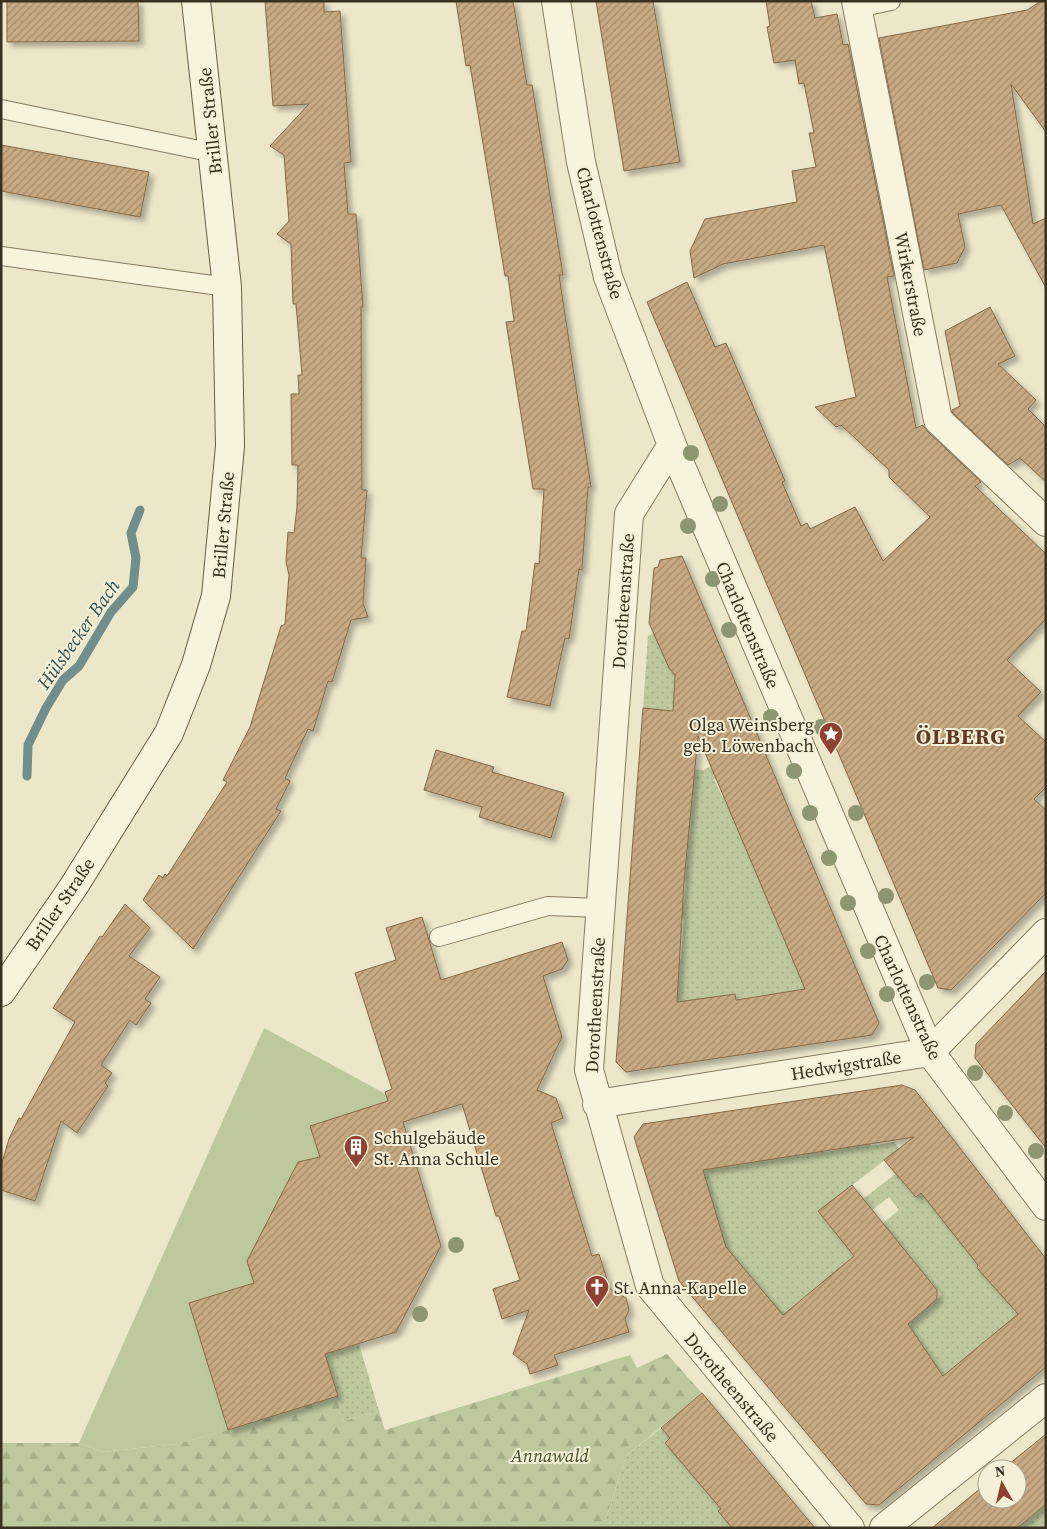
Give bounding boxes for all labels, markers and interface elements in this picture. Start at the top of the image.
street label: Briller Straße [192,66,228,176]
street label: Charlottenstraße [570,164,630,302]
street label: Wirkerstraße [889,230,933,338]
street label: Briller Straße [206,470,240,580]
street label: Dorotheenstraße [606,532,640,670]
street label: Charlottenstraße [710,558,786,692]
water label: Hülsbecker Bach [30,573,126,695]
place label: Olga Weinsberg geb. Löwenbach [683,712,814,758]
place icon: Olga Weinsberg geb. Löwenbach [818,721,844,755]
district label: ÖLBERG [916,721,1006,751]
street label: Briller Straße [20,853,100,955]
street label: Charlottenstraße [868,930,948,1064]
street label: Dorotheenstraße [579,937,611,1073]
street label: Hedwigstraße [789,1044,903,1086]
place label: Schulgebäude St. Anna Schule [374,1125,499,1171]
building icon: Schulgebäude St. Anna Schule [343,1134,369,1168]
church icon: St. Anna-Kapelle [584,1274,610,1308]
place label: St. Anna-Kapelle [614,1275,747,1300]
street label: Dorotheenstraße [679,1327,785,1447]
park label: Annawald [510,1443,590,1468]
north arrow [977,1459,1027,1509]
text: N [994,1461,1007,1482]

